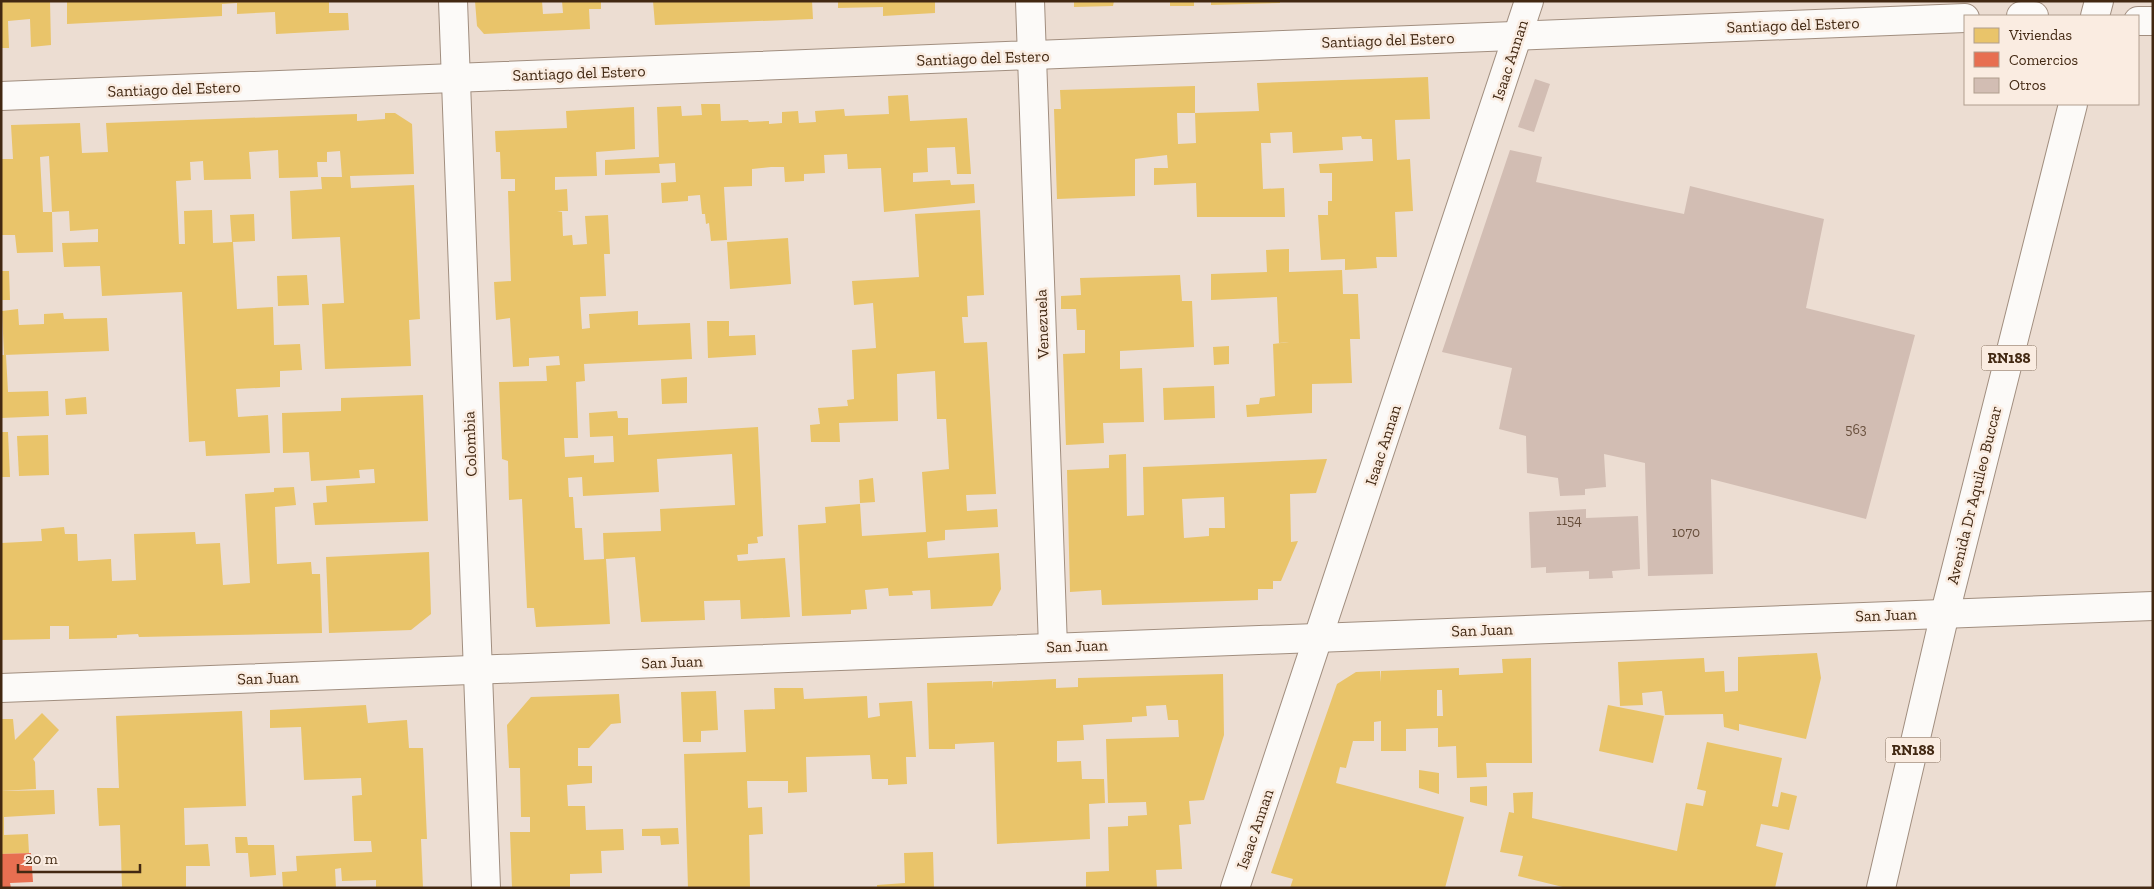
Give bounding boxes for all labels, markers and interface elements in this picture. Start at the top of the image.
street label: Santiago del Estero [1726,13,1860,37]
legend [1964,15,2139,105]
street label: Isaac Annan [1488,16,1532,103]
text: Viviendas [2008,26,2072,44]
street label: Santiago del Estero [1321,28,1455,52]
street label: Santiago del Estero [916,46,1050,70]
text: Comercios [2009,51,2078,69]
street label: Santiago del Estero [512,61,646,85]
text: Otros [2009,76,2046,94]
street label: Santiago del Estero [107,77,241,101]
street label: Venezuela [1031,289,1053,360]
road number: RN188 [1982,346,2036,370]
street label: Isaac Annan [1361,401,1405,488]
street label: Avenida Dr Aquileo Buccar [1943,403,2005,586]
street label: Colombia [459,411,481,477]
house number: 563 [1845,421,1867,438]
house number: 1154 [1556,512,1582,529]
house number: 1070 [1672,524,1700,541]
street label: San Juan [1855,604,1918,626]
street label: San Juan [1451,619,1514,641]
street label: San Juan [1046,635,1109,657]
street label: San Juan [641,651,704,673]
street label: San Juan [237,667,300,689]
road number: RN188 [1886,738,1940,762]
street label: Isaac Annan [1232,786,1278,872]
scale bar [18,842,140,874]
text: 20 m [25,850,58,868]

